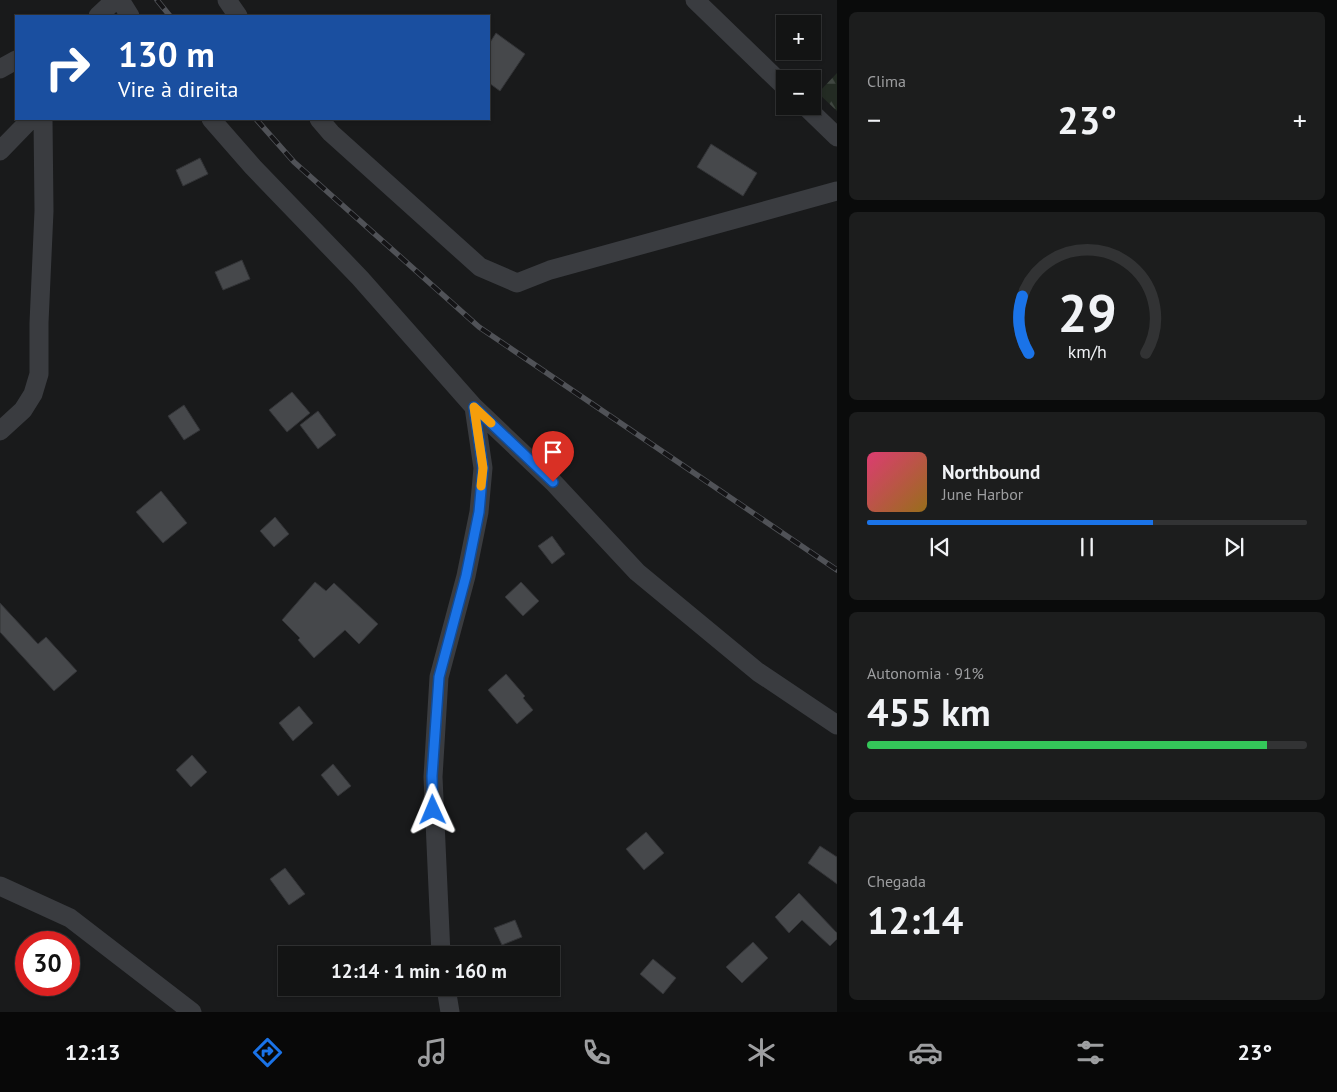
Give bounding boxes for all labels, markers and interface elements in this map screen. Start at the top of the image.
map controls [776,15,821,115]
button: + [776,15,821,60]
text: 130 m [118,31,215,77]
icon: right [35,35,100,100]
button: − [776,70,821,115]
text: Clima [867,71,906,91]
text: Vire à direita [118,75,238,103]
text: 23° [1057,95,1117,144]
text: − [867,101,881,138]
text: + [1293,101,1307,138]
text: 29 [1058,279,1116,346]
text: km/h [1067,340,1107,363]
pin [532,431,574,482]
icon: arrive [539,438,567,466]
text: Northbound [942,460,1040,484]
text: June Harbor [942,484,1023,504]
icon: previous [926,533,954,561]
icon: pause [1073,533,1101,561]
icon: next [1220,533,1248,561]
text: Autonomia · 91% [867,663,984,683]
text: 455 km [867,687,991,736]
position arrow [406,783,458,835]
text: Chegada [867,871,926,891]
text: 12:14 [867,895,963,944]
speed limit sign: 30 [15,931,80,996]
text: 12:14 · 1 min · 160 m [331,959,507,983]
icon: directions [250,1035,285,1070]
icon: music [415,1035,450,1070]
icon: phone [579,1035,614,1070]
icon: climate [744,1035,779,1070]
icon: car [908,1035,943,1070]
icon: filters [1073,1035,1108,1070]
text: 12:13 [65,1038,121,1066]
text: 23° [1238,1038,1272,1066]

